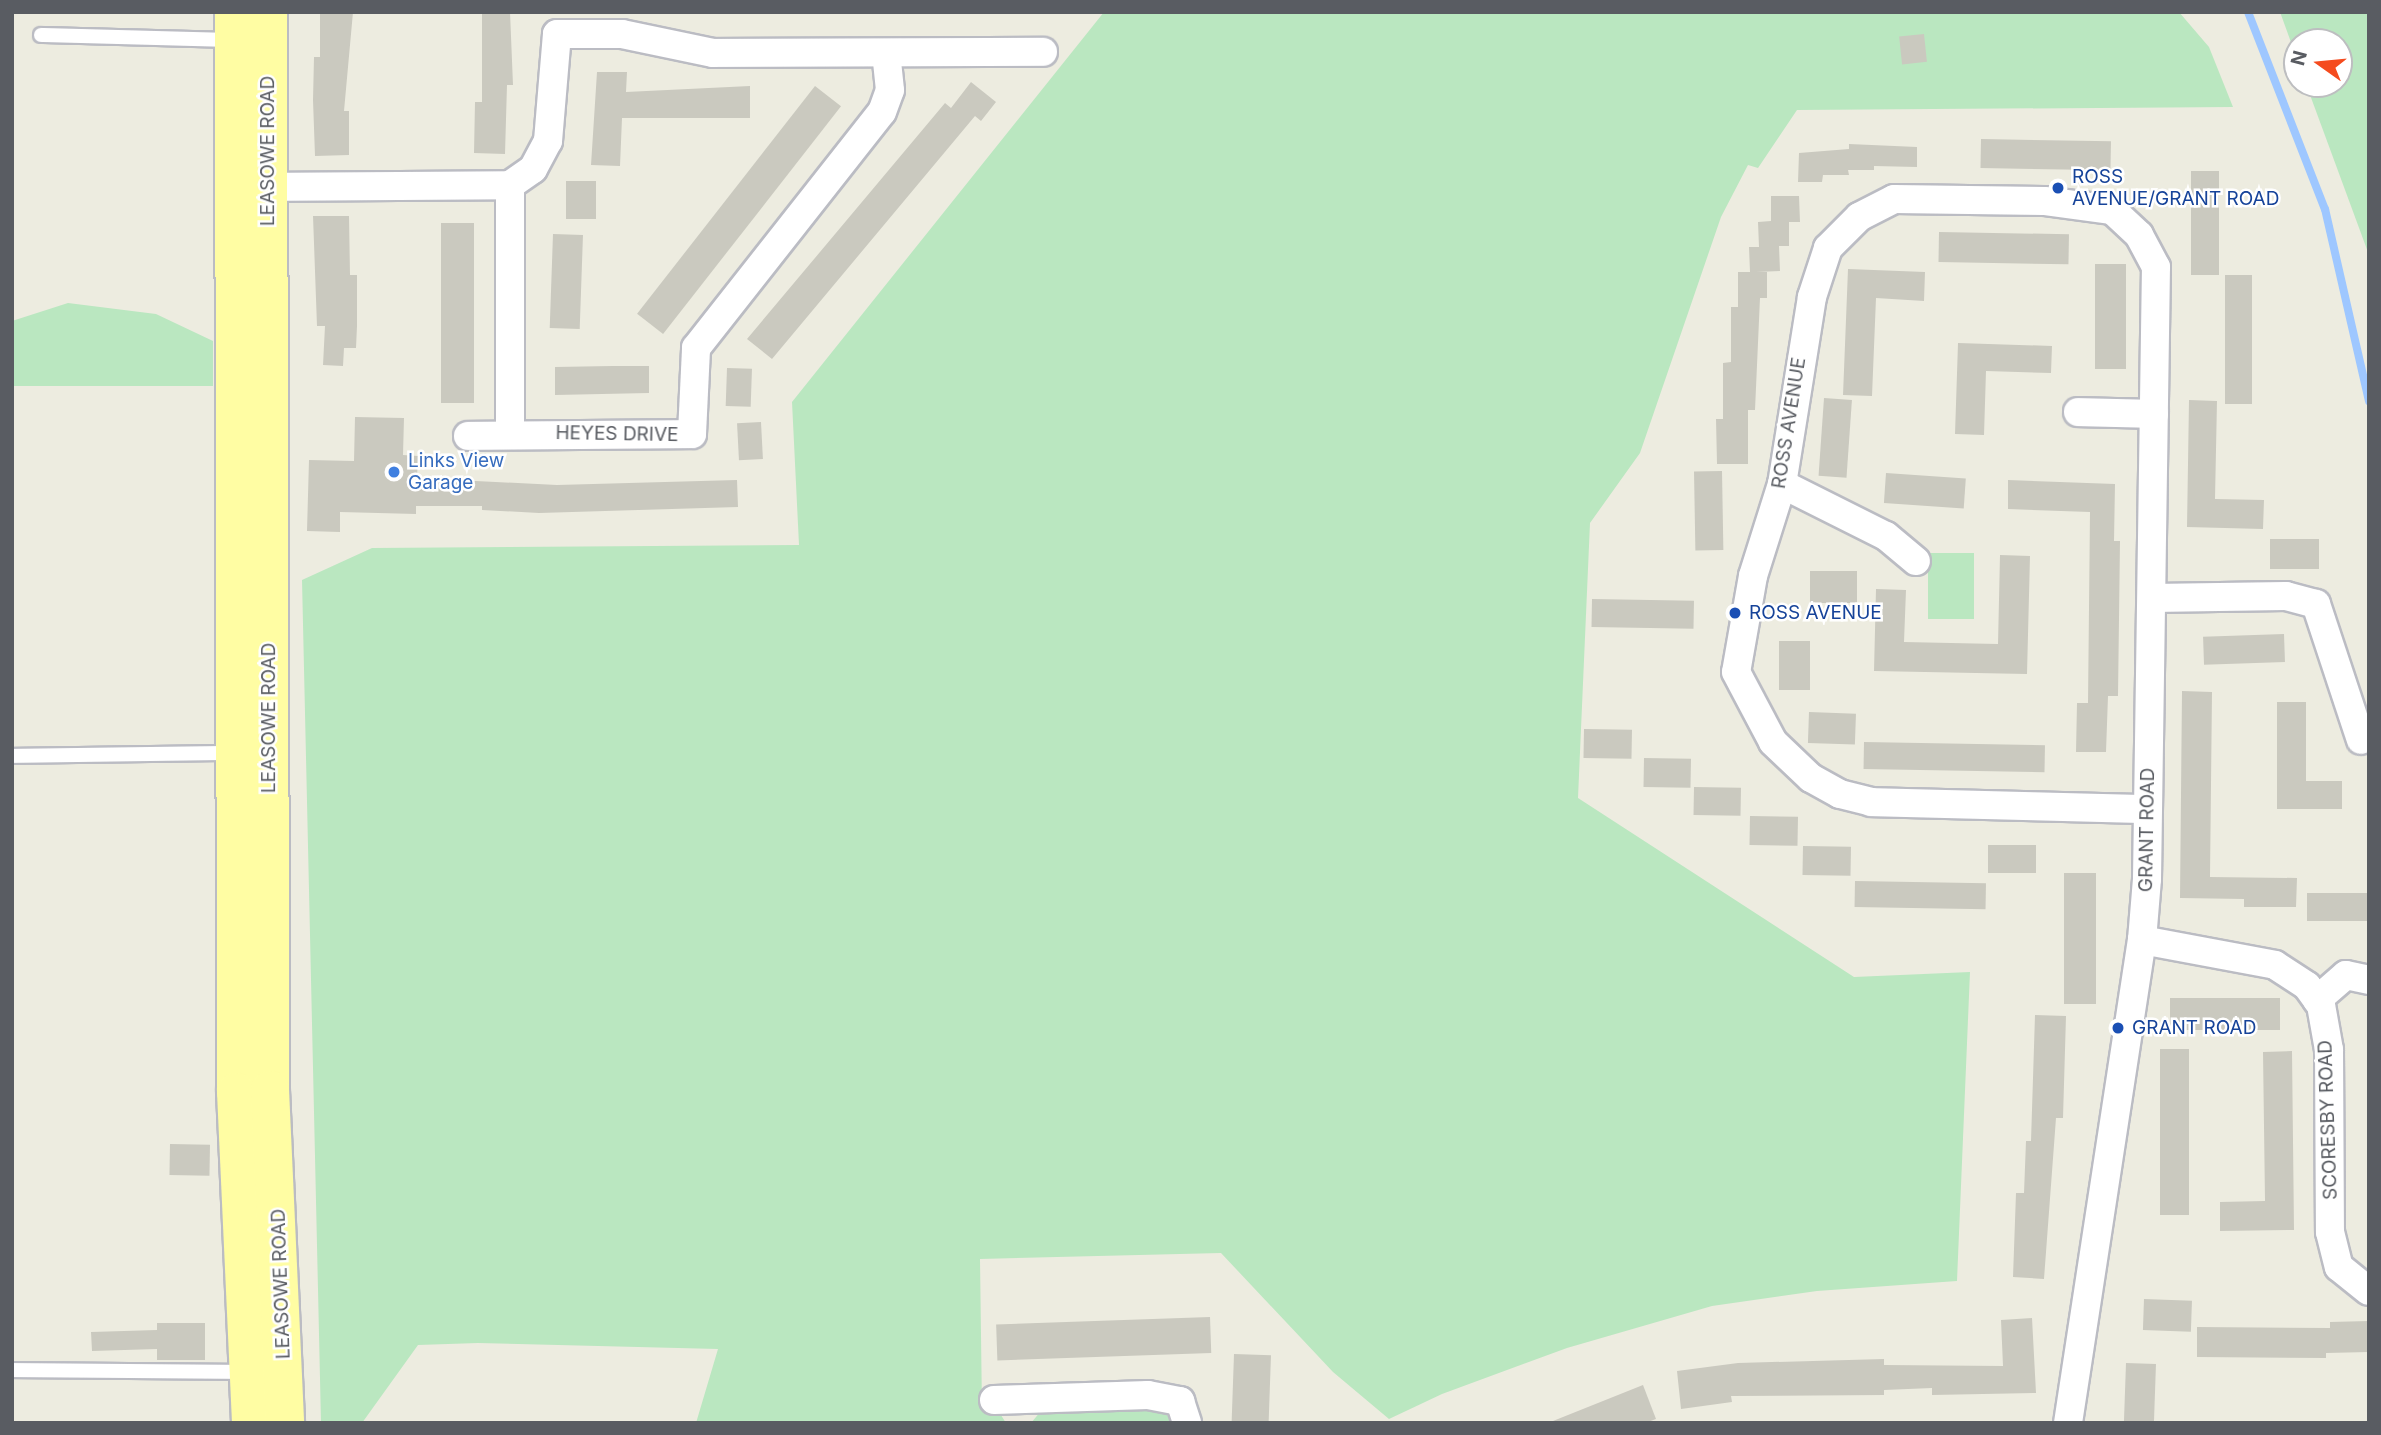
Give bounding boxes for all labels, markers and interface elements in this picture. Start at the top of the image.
north arrow [2283,28,2353,98]
text: N [2286,48,2312,68]
street label: LEASOWE ROAD [257,76,279,226]
place label: ROSS AVENUE/GRANT ROAD [2072,166,2279,210]
marker: ROSS AVENUE/GRANT ROAD [2050,180,2066,196]
street label: ROSS AVENUE [1767,356,1811,490]
street label: HEYES DRIVE [555,422,679,446]
place label: Links View Garage [408,450,504,494]
marker: Links View Garage [386,464,402,480]
place label: ROSS AVENUE [1749,602,1882,624]
marker: ROSS AVENUE [1727,605,1743,621]
street label: LEASOWE ROAD [258,643,280,793]
street label: GRANT ROAD [2135,768,2159,892]
place label: GRANT ROAD [2132,1017,2256,1039]
marker: GRANT ROAD [2110,1020,2126,1036]
street label: SCORESBY ROAD [2314,1040,2342,1200]
street label: LEASOWE ROAD [267,1208,295,1360]

